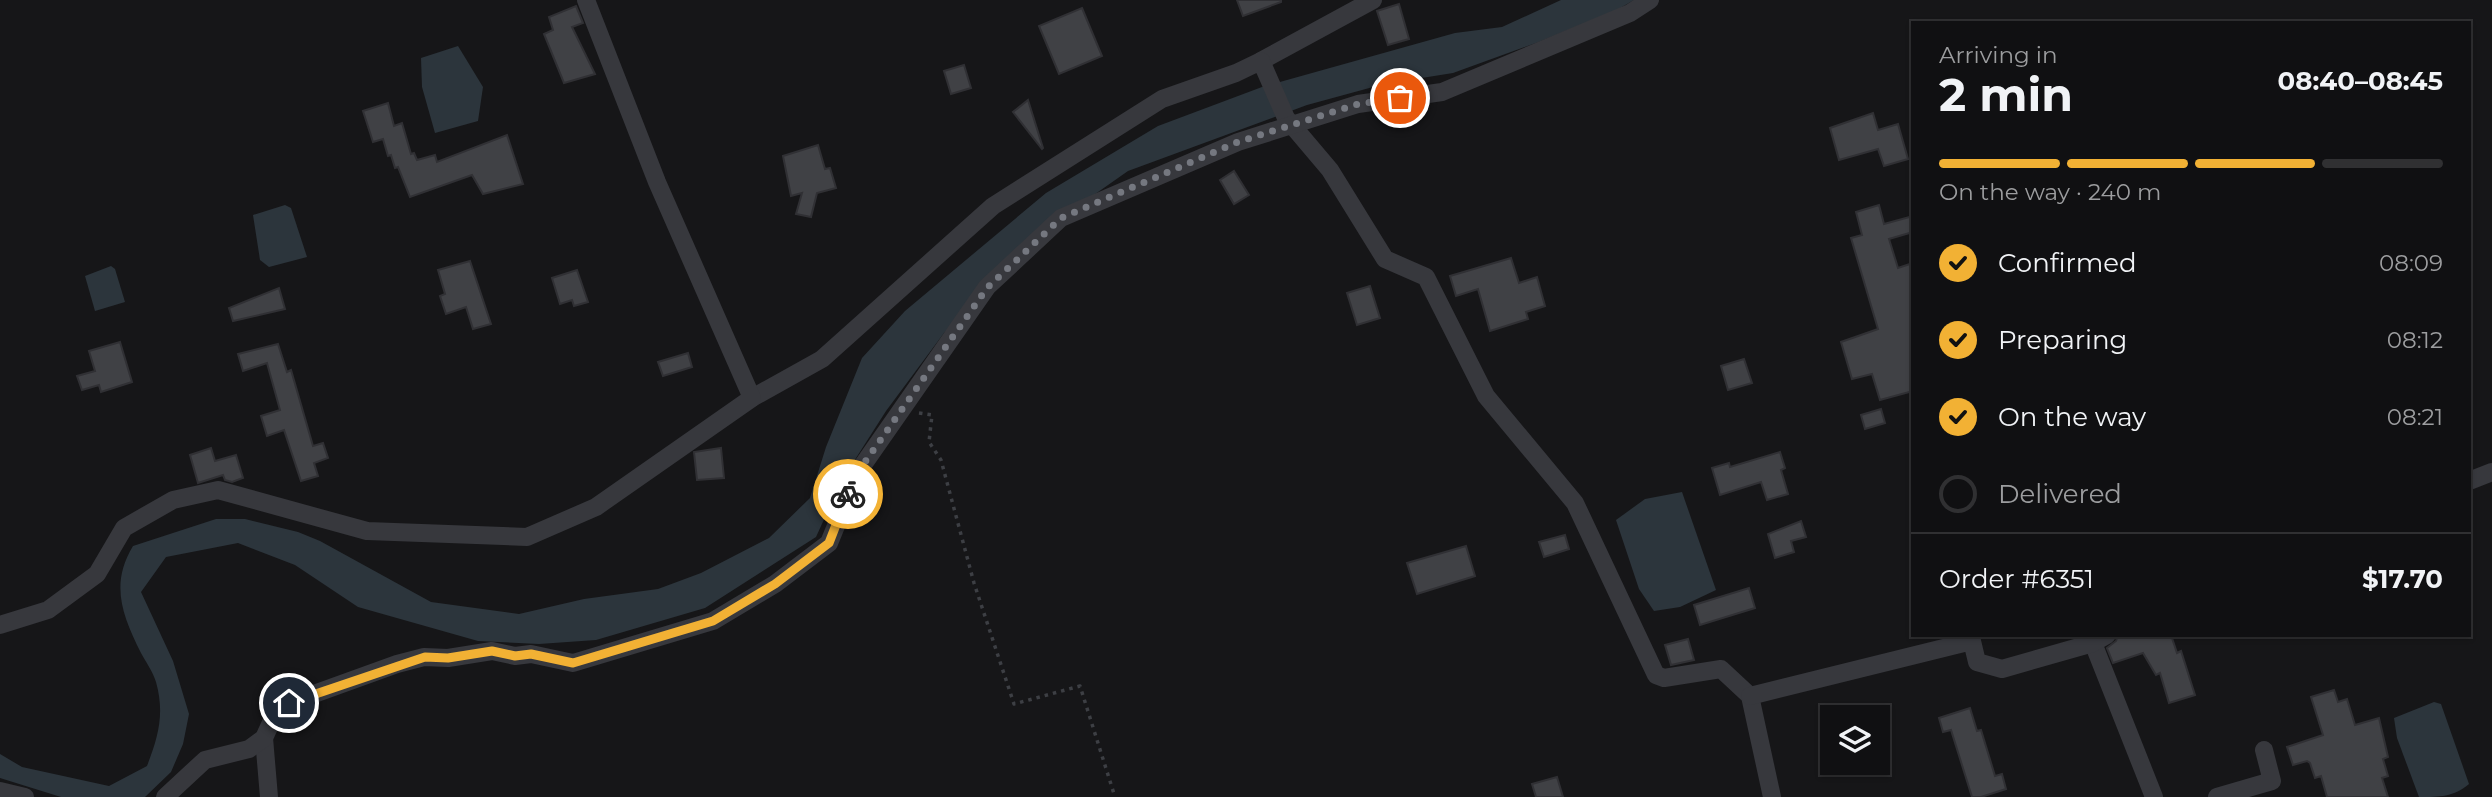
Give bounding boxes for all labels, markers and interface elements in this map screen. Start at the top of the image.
text: Arriving in [1939,41,2058,69]
text: 08:40–08:45 [2278,65,2443,97]
text: 2 min [1939,66,2073,123]
pin [1370,68,1430,128]
icon: bag [1381,79,1419,117]
text: On the way · 240 m [1939,178,2161,206]
icon: check [1939,244,1977,282]
text: Confirmed [1998,247,2137,279]
text: 08:09 [2379,249,2443,277]
icon: check [1939,321,1977,359]
text: Preparing [1998,324,2127,356]
text: 08:12 [2387,326,2443,354]
icon: check [1939,398,1977,436]
text: On the way [1998,401,2146,433]
text: 08:21 [2387,403,2443,431]
courier [813,459,883,529]
icon: bike [829,475,867,513]
text: Delivered [1998,478,2122,510]
text: Order #6351 [1939,563,2094,595]
text: $17.70 [2362,563,2443,595]
pin [259,673,319,733]
icon: home [270,684,308,722]
map controls [1820,705,1890,775]
button: layers [1820,705,1890,775]

